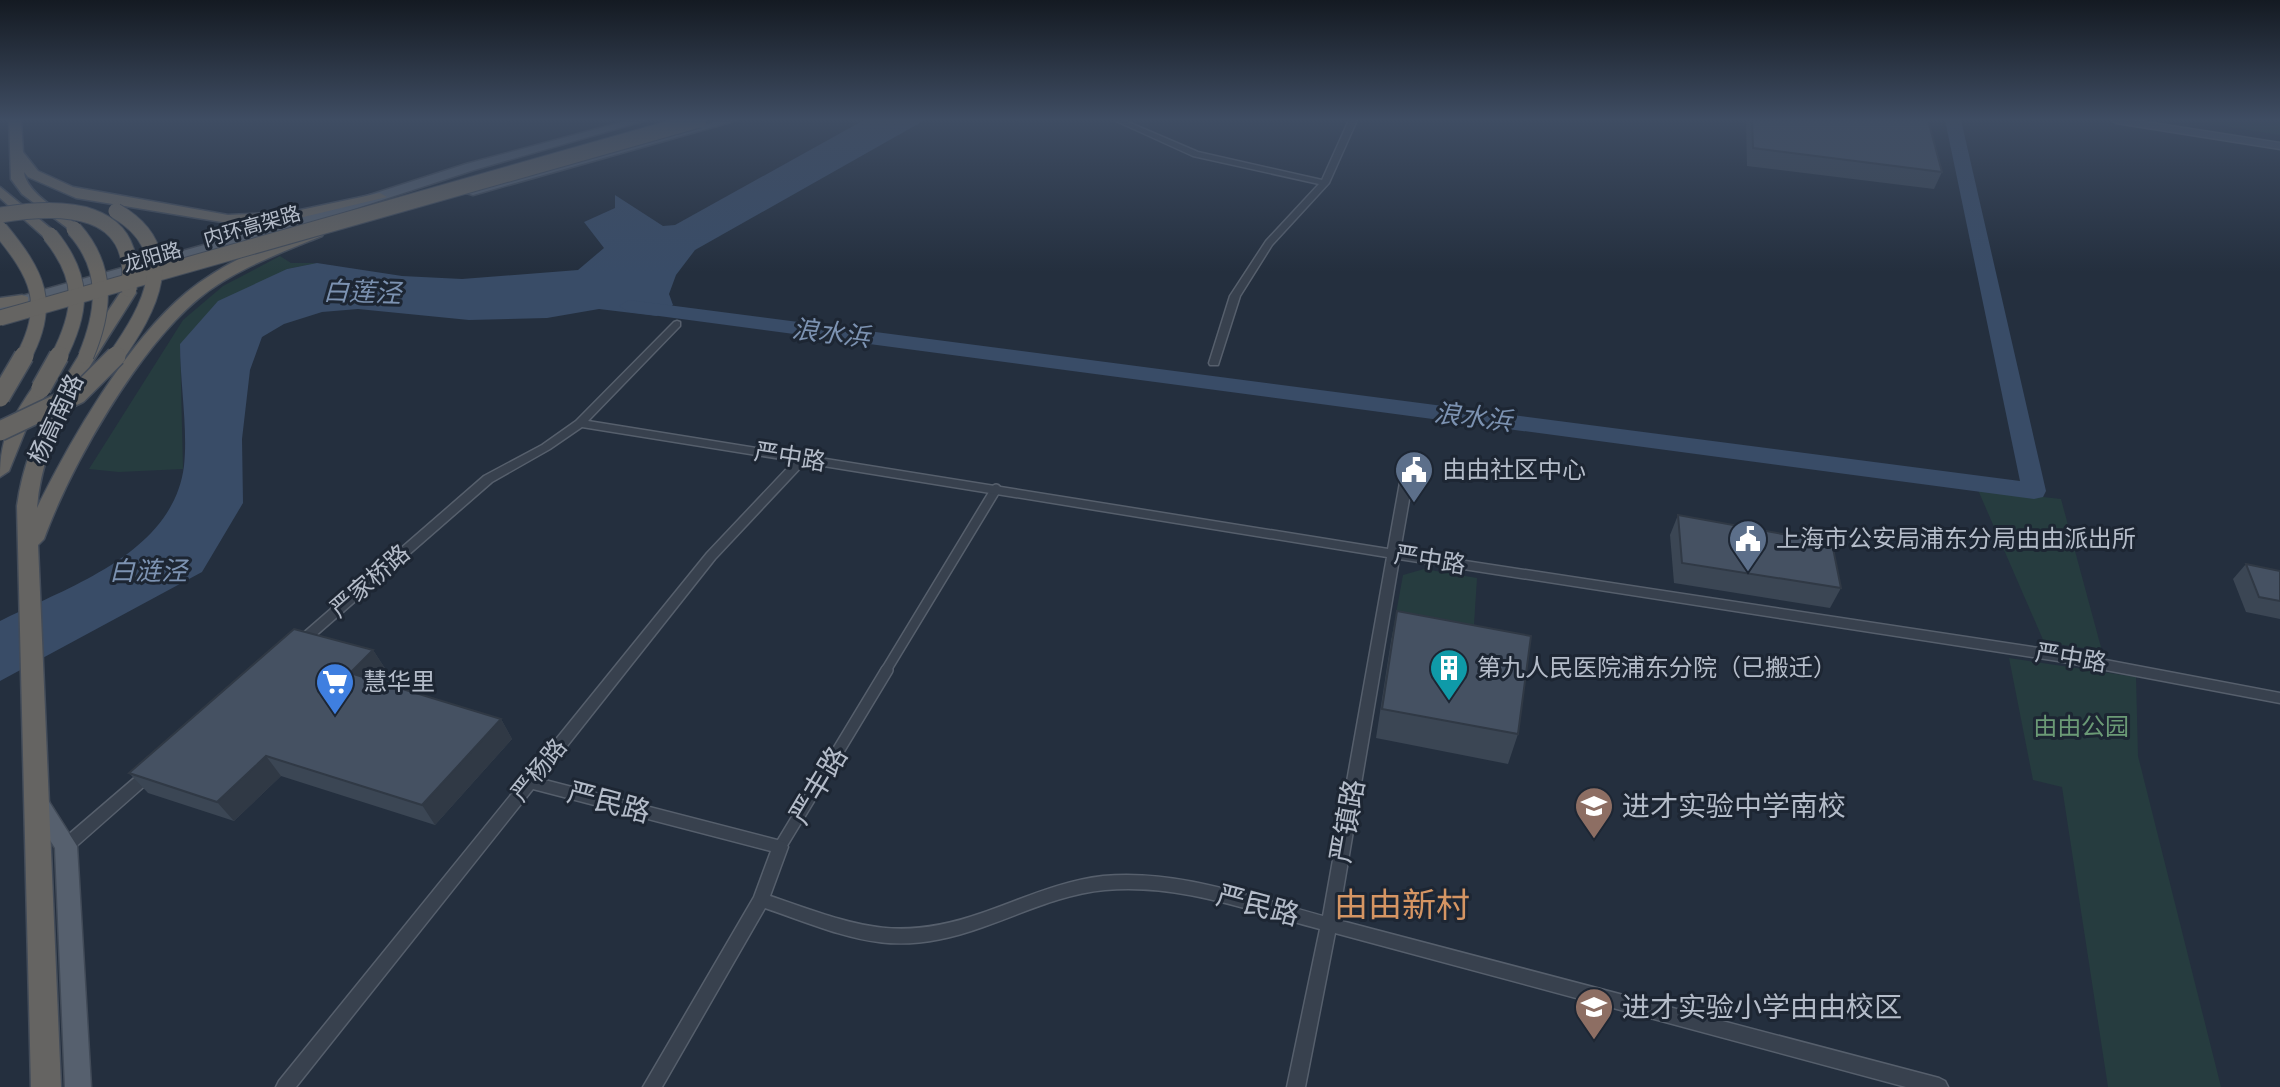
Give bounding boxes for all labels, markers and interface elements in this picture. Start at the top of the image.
street label: 内环高架路 [201,201,304,252]
street label: 龙阳路 [120,237,184,278]
water label: 白莲泾 [322,276,404,310]
water label: 浪水浜 [790,313,874,355]
street label: 杨高南路 [22,369,90,469]
water label: 浪水浜 [1432,397,1516,439]
street label: 严中路 [752,437,828,477]
public building icon: 由由社区中心 [1393,449,1435,504]
place label: 由由社区中心 [1442,455,1586,485]
public building icon: 上海市公安局浦东分局由由派出所 [1727,518,1769,573]
place label: 上海市公安局浦东分局由由派出所 [1776,524,2136,554]
street label: 严家桥路 [324,538,416,624]
street label: 严中路 [1392,540,1468,580]
water label: 白涟泾 [109,556,190,588]
street label: 严中路 [2033,638,2109,678]
building icon: 第九人民医院浦东分院（已搬迁） [1428,647,1470,702]
place label: 第九人民医院浦东分院（已搬迁） [1477,653,1837,683]
supermarket icon: 慧华里 [314,661,356,716]
place label: 慧华里 [363,667,435,697]
park label: 由由公园 [2033,712,2129,742]
street label: 严杨路 [505,733,573,807]
street label: 严丰路 [783,741,855,830]
street label: 严民路 [564,776,654,830]
street label: 严镇路 [1324,777,1372,865]
school or university icon: 进才实验中学南校 [1573,785,1615,840]
place label: 进才实验中学南校 [1622,790,1846,824]
street label: 严民路 [1213,879,1303,933]
district label: 由由新村 [1334,885,1470,927]
school or university icon: 进才实验小学由由校区 [1573,986,1615,1041]
place label: 进才实验小学由由校区 [1622,991,1902,1025]

